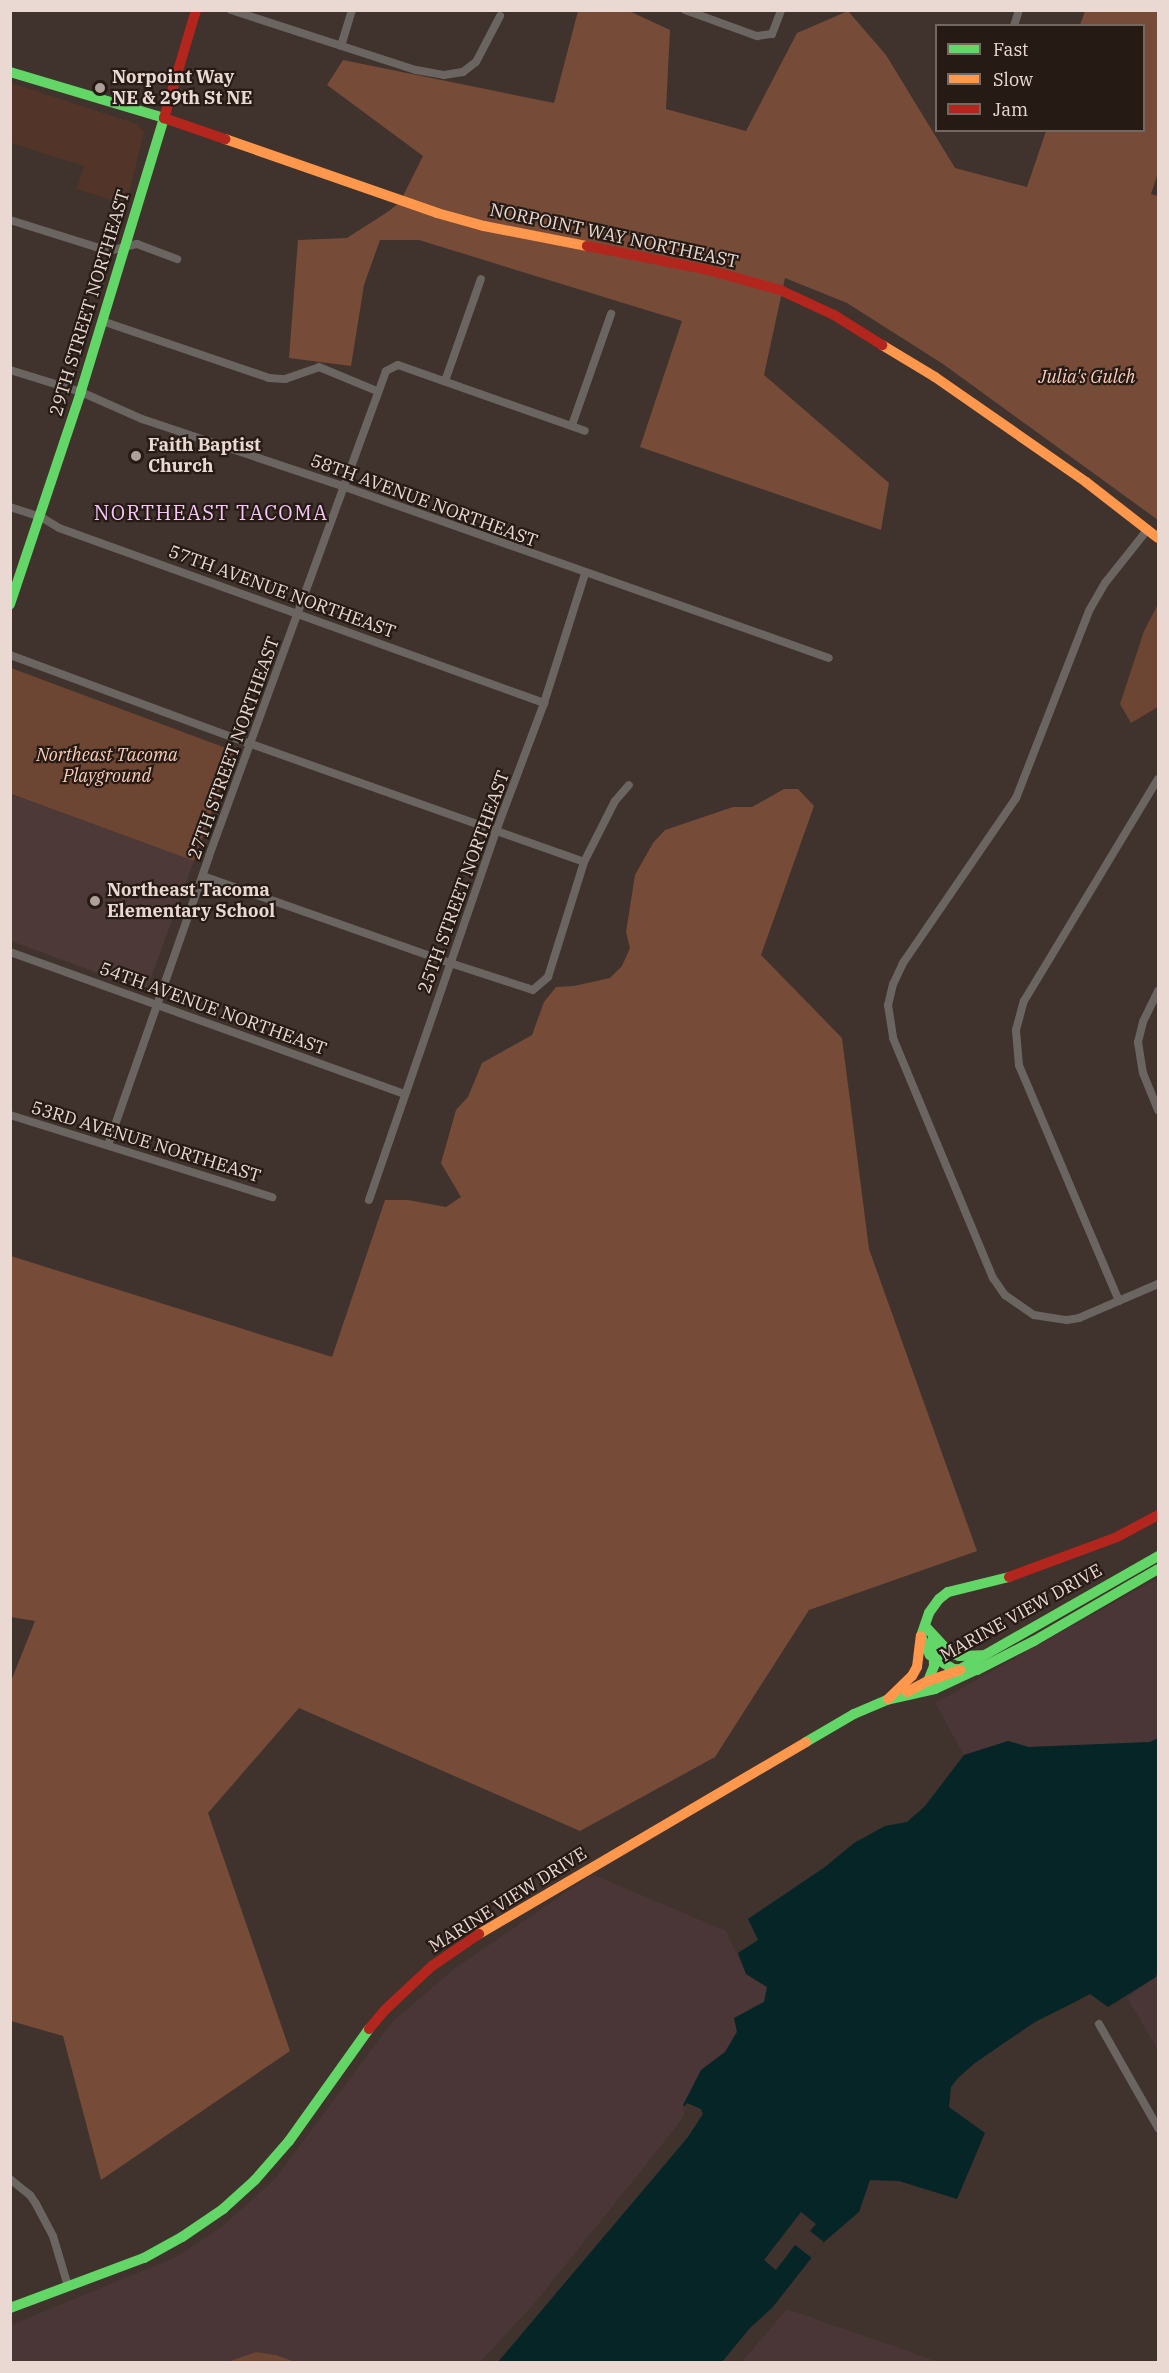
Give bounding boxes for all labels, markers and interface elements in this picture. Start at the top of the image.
legend [935,24,1145,132]
text: Fast [993,38,1028,61]
place label: Norpoint Way NE & 29th St NE [112,67,252,110]
text: Slow [993,68,1033,91]
marker: Norpoint Way NE & 29th St NE [93,81,107,95]
text: Jam [993,98,1028,121]
street label: 29TH STREET NORTHEAST [45,187,135,419]
street label: NORPOINT WAY NORTHEAST [488,199,740,273]
park label: Julia's Gulch [1039,366,1135,388]
place label: Faith Baptist Church [148,435,261,478]
marker: Faith Baptist Church [129,449,143,463]
street label: 58TH AVENUE NORTHEAST [308,450,540,552]
district label: NORTHEAST TACOMA [94,500,328,524]
street label: 57TH AVENUE NORTHEAST [166,541,398,643]
street label: 27TH STREET NORTHEAST [184,634,284,862]
park label: Northeast Tacoma Playground [36,745,178,788]
street label: 25TH STREET NORTHEAST [414,768,514,996]
place label: Northeast Tacoma Elementary School [107,880,275,922]
marker: Northeast Tacoma Elementary School [88,894,102,908]
street label: 54TH AVENUE NORTHEAST [97,958,329,1060]
street label: 53RD AVENUE NORTHEAST [29,1097,263,1187]
street label: MARINE VIEW DRIVE [936,1559,1106,1667]
street label: MARINE VIEW DRIVE [425,1843,591,1957]

